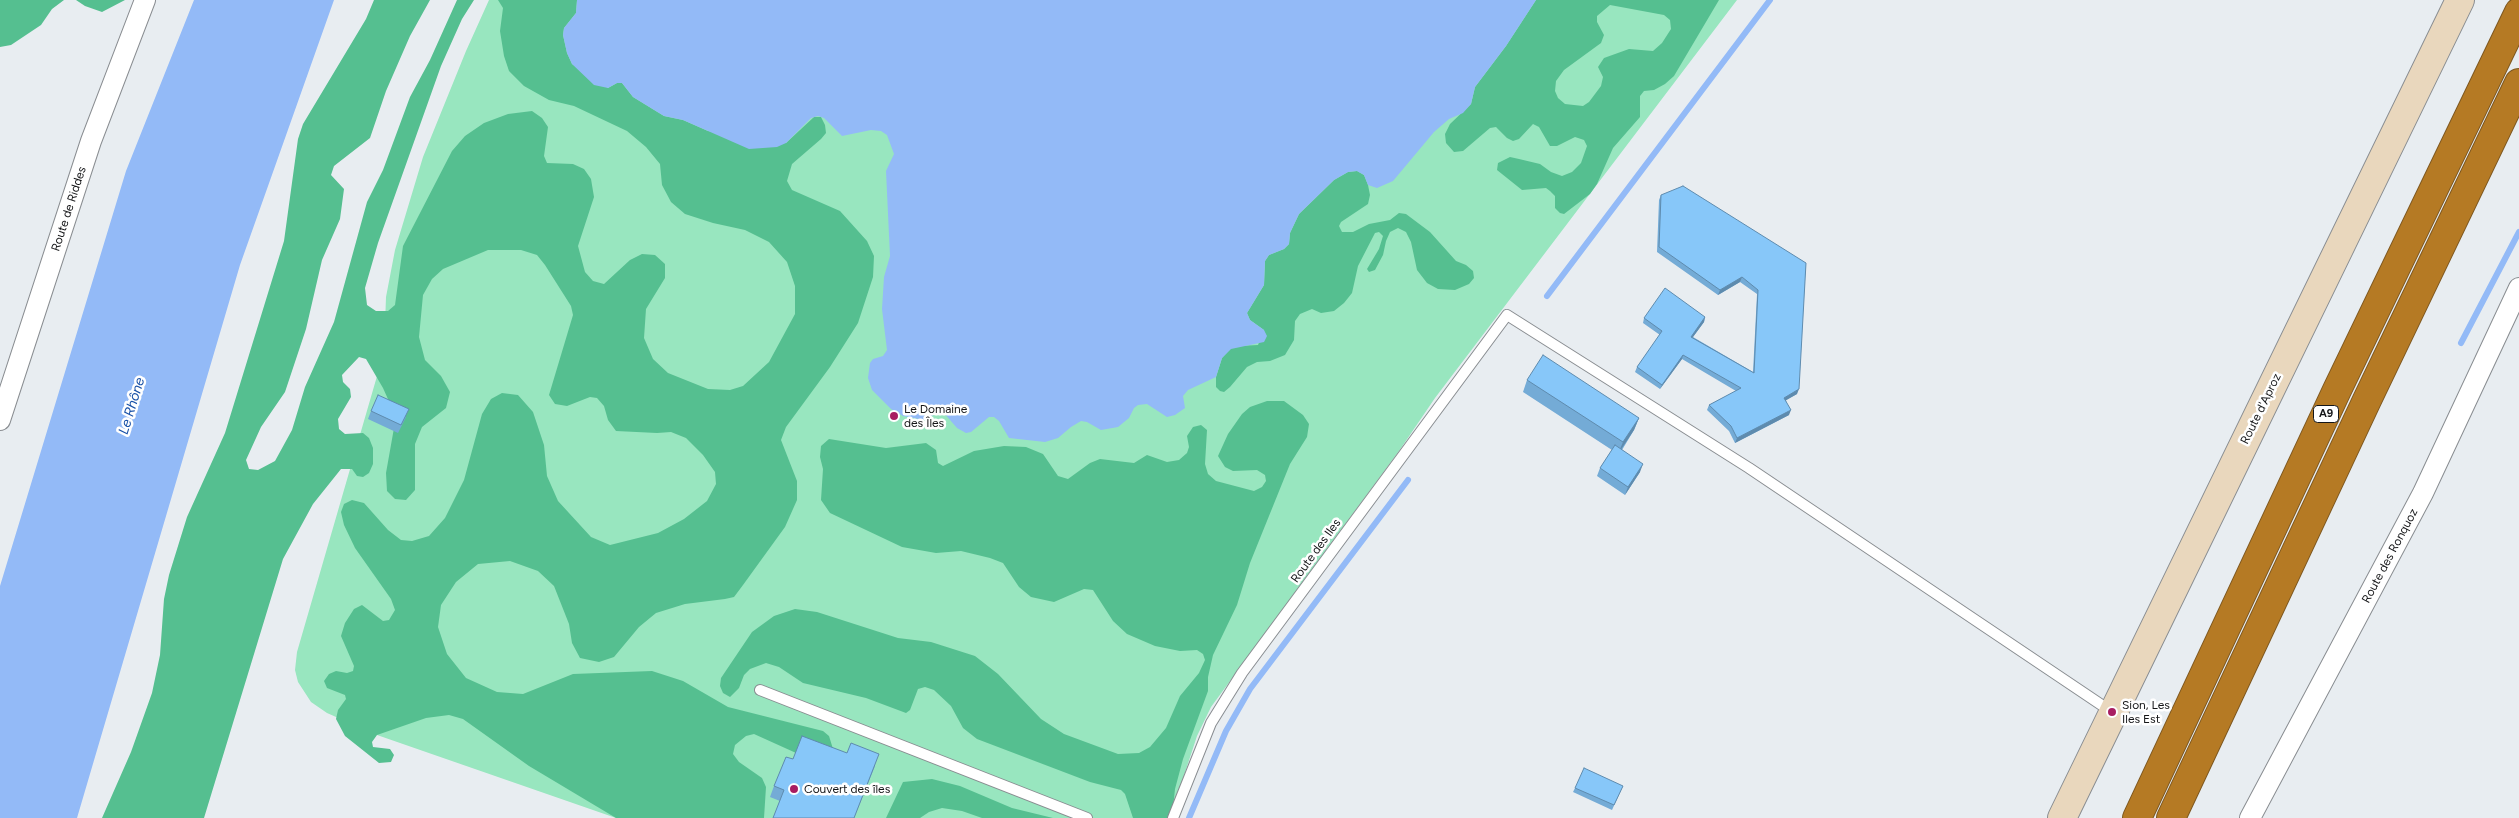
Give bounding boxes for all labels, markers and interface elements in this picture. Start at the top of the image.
street label: Route de Riddes [49,165,89,253]
street label: Route d'Aproz [2238,371,2284,447]
water label: Le Rhône [115,376,149,436]
place label: Le Domaine des Îles [904,402,967,430]
road number: A9 [2314,406,2338,422]
marker: Le Domaine des Îles [888,410,900,422]
street label: Route des Ronquoz [2359,506,2421,606]
street label: Route des Iles [1288,516,1344,586]
place label: Sion, Les Iles Est [2122,698,2170,726]
marker: Sion, Les Iles Est [2106,706,2118,718]
place label: Couvert des îles [804,782,890,796]
marker: Couvert des îles [788,783,800,795]

